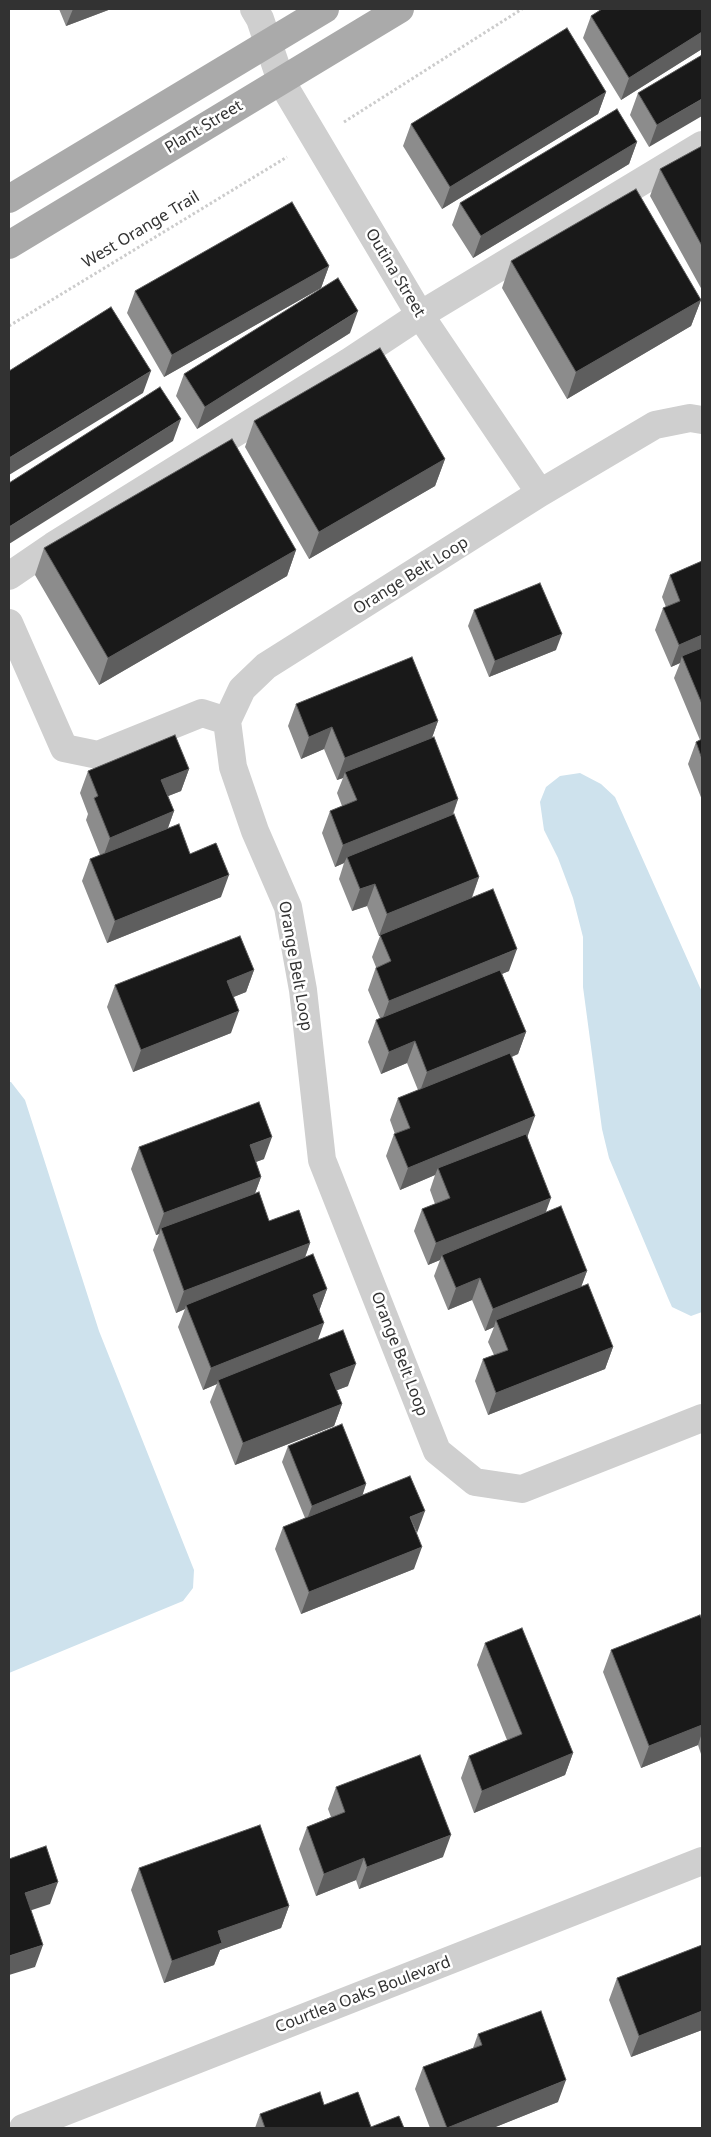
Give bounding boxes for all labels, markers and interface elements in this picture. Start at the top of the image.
street label: Plant Street [162,96,246,158]
street label: West Orange Trail [79,187,203,273]
street label: Outina Street [361,225,429,321]
street label: Orange Belt Loop [350,533,472,619]
street label: Orange Belt Loop [274,899,316,1033]
street label: Orange Belt Loop [366,1289,432,1419]
street label: Courtlea Oaks Boulevard [273,1953,453,2037]

